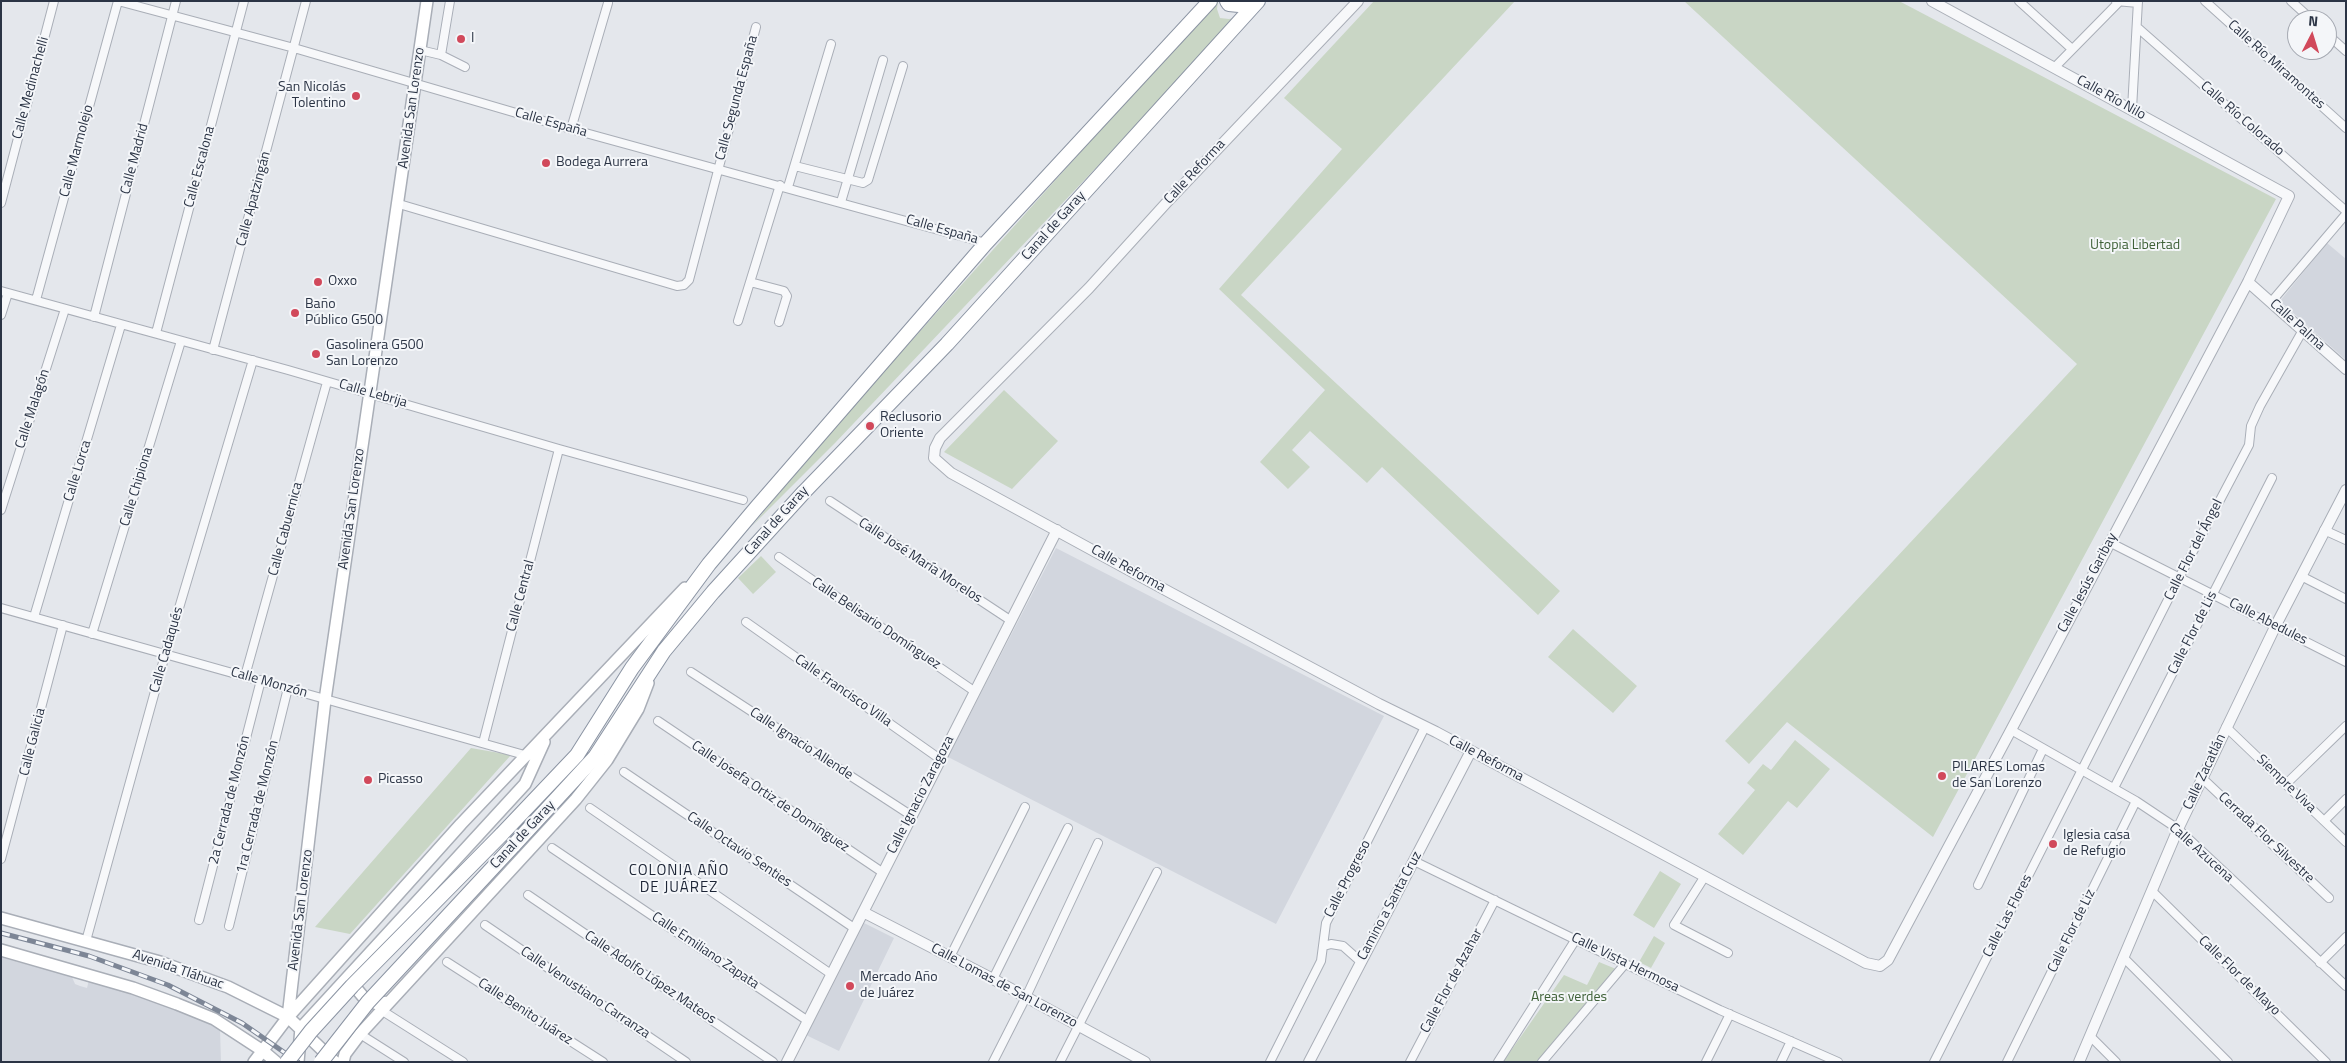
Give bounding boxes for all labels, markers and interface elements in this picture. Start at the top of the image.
north arrow [2287,10,2337,60]
text: N [2308,10,2319,31]
street label: Calle Río Miramontes [2224,17,2328,113]
place label: I [471,31,474,47]
marker: I [455,33,467,45]
street label: Calle Segunda España [712,34,762,162]
street label: Calle Medinachelli [9,35,53,141]
street label: Avenida San Lorenzo [395,46,429,170]
street label: Calle Río Nilo [2073,72,2149,124]
street label: Calle Río Colorado [2197,78,2287,160]
place label: San Nicolás Tolentino [278,80,346,112]
marker: San Nicolás Tolentino [350,90,362,102]
street label: Calle Marmolejo [57,103,97,199]
street label: Calle España [513,105,589,141]
street label: Calle Madrid [117,122,153,196]
street label: Calle Escalona [181,124,219,210]
street label: Calle Reforma [1161,136,1229,208]
street label: Calle Apatzingán [233,150,275,248]
place label: Bodega Aurrera [556,155,648,171]
marker: Bodega Aurrera [540,157,552,169]
street label: Canal de Garay [1019,188,1089,264]
street label: Calle España [904,212,980,248]
park label: Utopia Libertad [2090,238,2180,254]
place label: Oxxo [328,274,357,290]
marker: Oxxo [312,276,324,288]
street label: Calle Palma [2266,296,2328,354]
place label: Baño Público G500 [305,297,383,330]
marker: Baño Público G500 [289,307,301,319]
place label: Gasolinera G500 San Lorenzo [326,338,424,371]
marker: Gasolinera G500 San Lorenzo [310,348,322,360]
street label: Calle Malagón [12,367,54,451]
street label: Calle Lebrija [337,376,409,412]
place label: Reclusorio Oriente [880,410,942,442]
marker: Reclusorio Oriente [864,420,876,432]
street label: Calle Lorca [61,438,95,504]
street label: Calle Chipiona [117,445,157,529]
street label: Avenida San Lorenzo [335,447,369,571]
street label: Calle Cabuernica [265,480,307,578]
street label: Canal de Garay [742,483,812,559]
street label: Calle Flor del Ángel [2161,497,2227,603]
street label: Calle José María Morelos [855,515,985,607]
street label: Calle Jesús Garibay [2055,530,2121,636]
street label: Calle Reforma [1088,542,1168,596]
street label: Calle Central [503,558,539,634]
street label: Calle Belisario Domínguez [808,575,944,673]
street label: Calle Flor de Lis [2165,589,2221,677]
street label: Calle Abedules [2226,595,2310,649]
street label: Calle Cadaqués [147,605,187,695]
street label: Calle Francisco Villa [791,651,895,731]
street label: Calle Monzón [229,664,309,702]
street label: Calle Ignacio Allende [746,704,856,784]
street label: Calle Galicia [16,706,50,778]
street label: Calle Zacatlán [2180,731,2230,813]
street label: Calle Reforma [1446,732,1526,786]
street label: Calle Ignacio Zaragoza [884,733,958,857]
street label: 2a Cerrada de Monzón [206,734,254,866]
street label: Calle Josefa Ortiz de Domínguez [688,738,852,856]
street label: 1ra Cerrada de Monzón [233,739,283,875]
street label: Siempre Viva [2253,751,2319,817]
place label: PILARES Lomas de San Lorenzo [1952,760,2045,792]
marker: PILARES Lomas de San Lorenzo [1936,770,1948,782]
place label: Picasso [378,772,423,788]
marker: Picasso [362,774,374,786]
street label: Cerrada Flor Silvestre [2214,789,2318,887]
street label: Canal de Garay [487,797,559,873]
street label: Calle Octavio Senties [684,809,794,891]
street label: Calle Azucena [2165,820,2237,886]
place label: Iglesia casa de Refugio [2063,828,2130,860]
street label: Calle Progreso [1321,838,1375,920]
marker: Iglesia casa de Refugio [2047,838,2059,850]
street label: Avenida San Lorenzo [285,848,317,972]
street label: Camino a Santa Cruz [1354,849,1426,963]
district label: COLONIA AÑO DE JUÁREZ [627,862,731,897]
street label: Calle Las Flores [1980,872,2036,960]
street label: Calle Flor de Liz [2045,886,2099,976]
street label: Calle Emiliano Zapata [648,909,762,993]
street label: Calle Flor de Azahar [1417,926,1487,1036]
street label: Calle Adolfo López Mateos [581,928,719,1028]
street label: Calle Vista Hermosa [1568,930,1682,996]
street label: Calle Flor de Mayo [2195,933,2283,1019]
street label: Calle Lomas de San Lorenzo [928,940,1080,1032]
street label: Calle Venustiano Carranza [517,943,653,1043]
street label: Avenida Tláhuac [130,947,226,993]
place label: Mercado Año de Juárez [860,970,938,1002]
street label: Calle Benito Juárez [474,975,576,1049]
marker: Mercado Año de Juárez [844,980,856,992]
park label: Areas verdes [1531,990,1607,1006]

